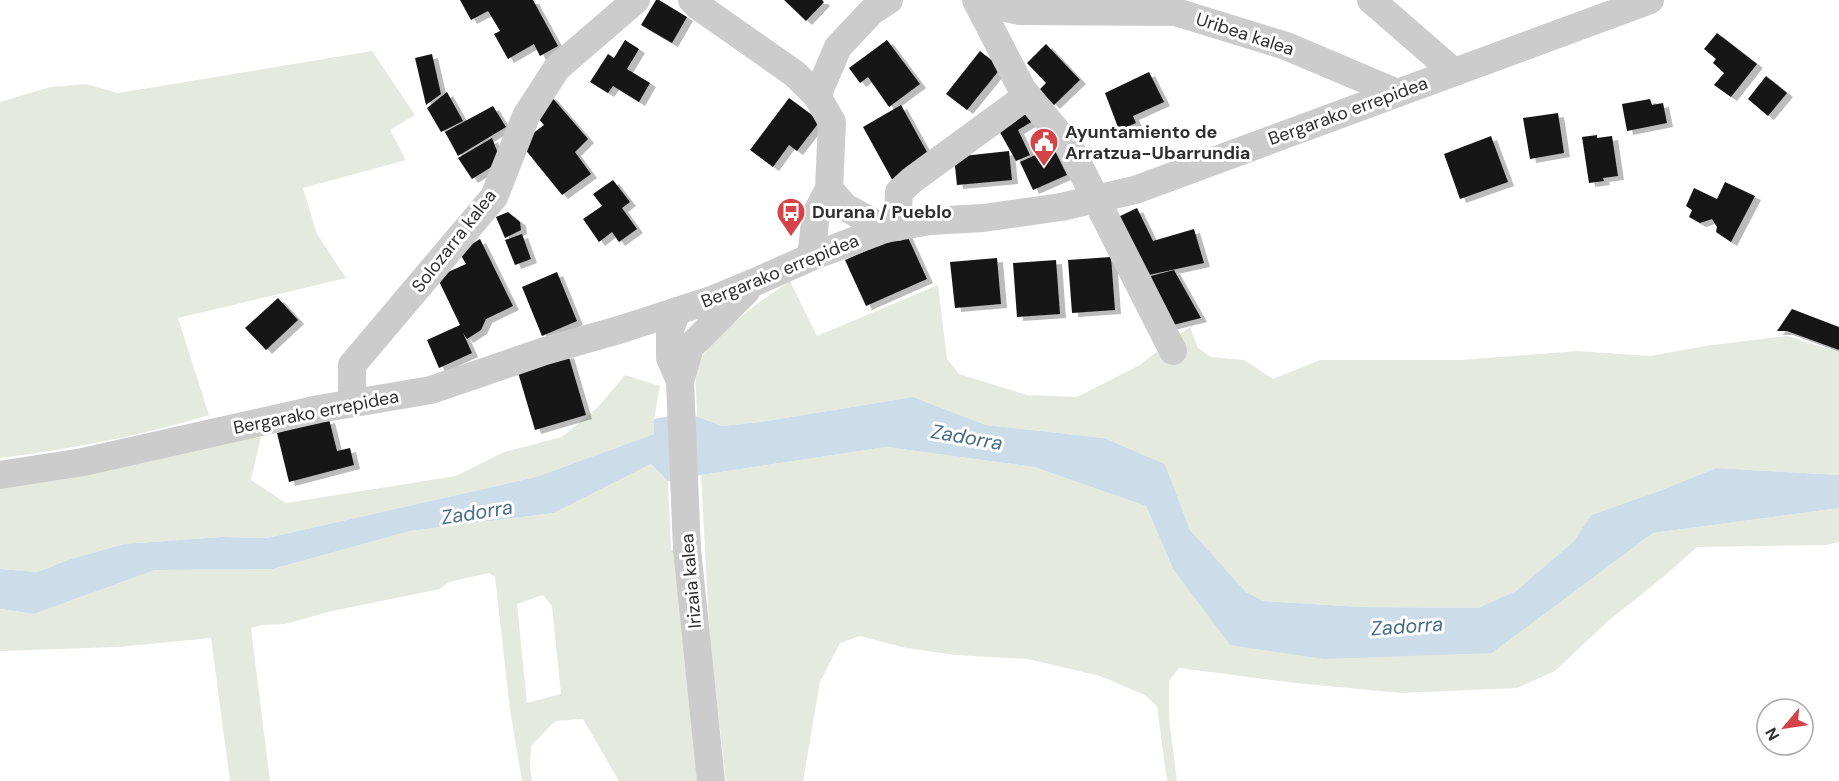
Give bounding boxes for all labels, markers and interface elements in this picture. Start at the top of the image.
street label: Uribea kalea [1193,7,1297,61]
street label: Bergarako errepidea [1265,71,1431,151]
place label: Ayuntamiento de Arratzua-Ubarrundia [1065,120,1250,165]
public building icon: Ayuntamiento de Arratzua-Ubarrundia [1028,126,1060,168]
street label: Solozarra kalea [406,185,502,297]
bus stop icon: Durana / Pueblo [775,196,807,238]
place label: Durana / Pueblo [812,200,952,224]
street label: Bergarako errepidea [698,228,862,314]
street label: Bergarako errepidea [231,384,401,440]
water label: Zadorra [929,418,1005,456]
water label: Zadorra [439,494,515,530]
street label: Irizaia kalea [675,533,707,629]
water label: Zadorra [1370,611,1444,641]
north arrow [1755,697,1815,757]
text: N [1760,724,1784,744]

